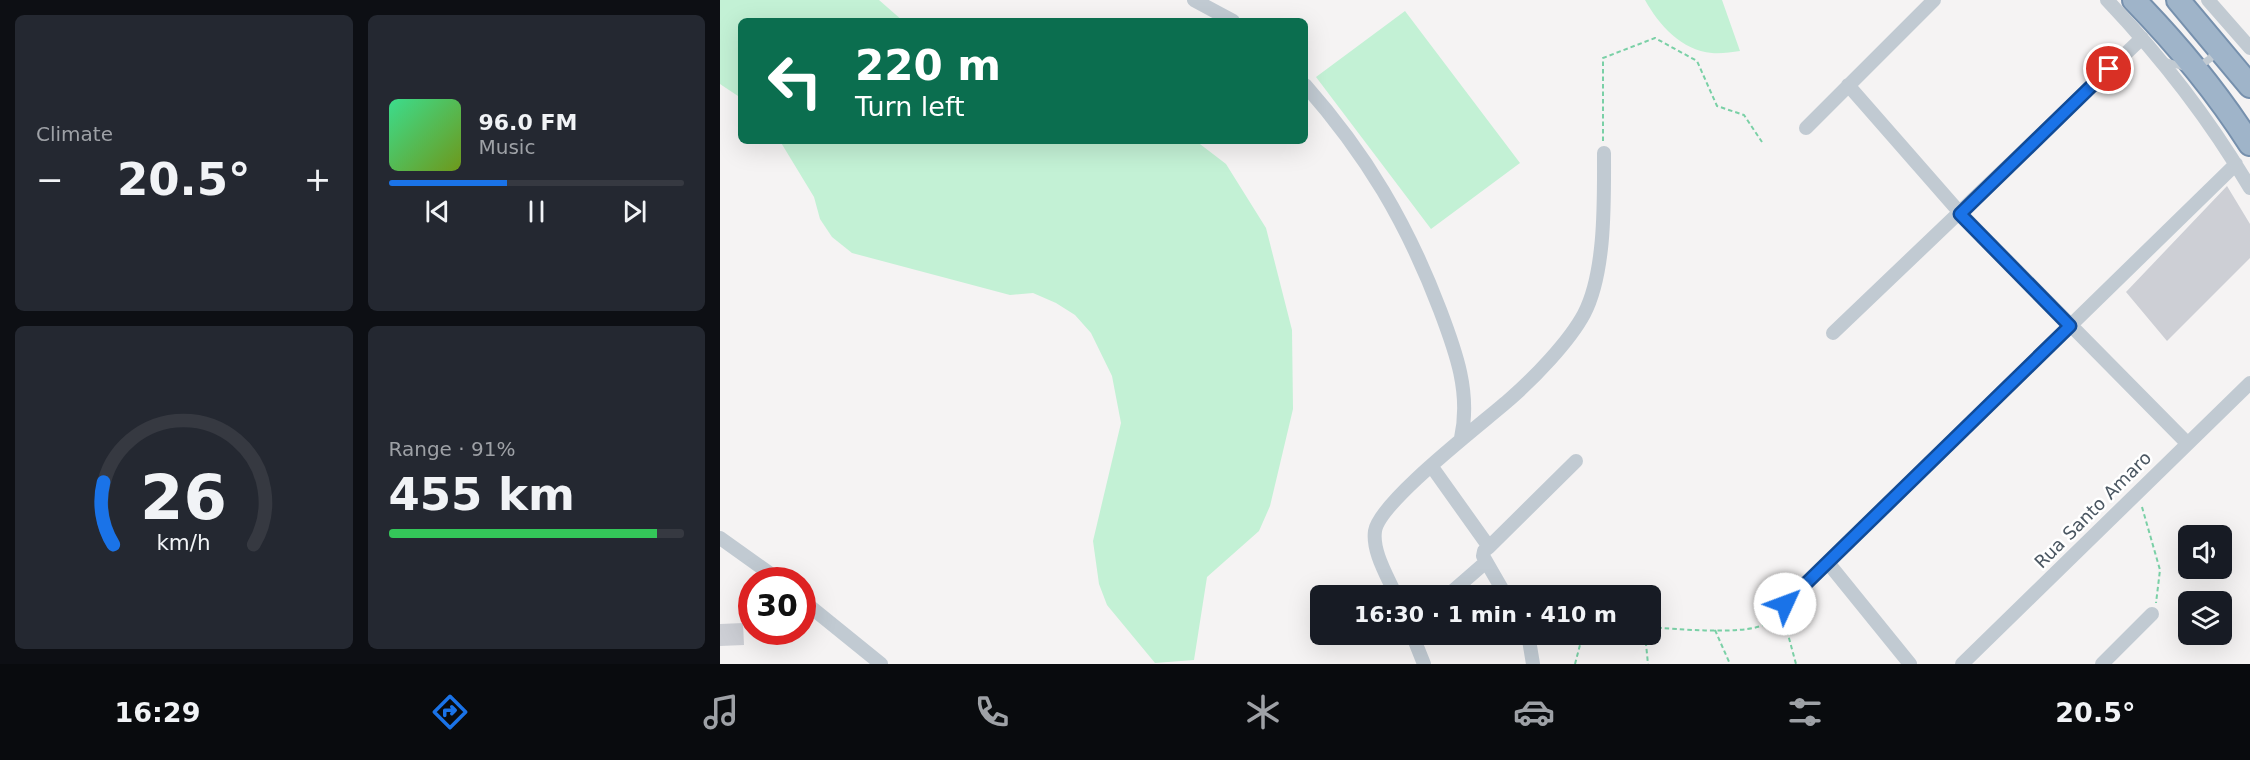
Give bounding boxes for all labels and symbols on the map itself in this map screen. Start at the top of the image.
pin [2083,43,2134,94]
street label: Rua Santo Amaro [2030,447,2155,572]
speed limit sign: 30 [738,567,816,645]
position arrow [1753,572,1817,636]

